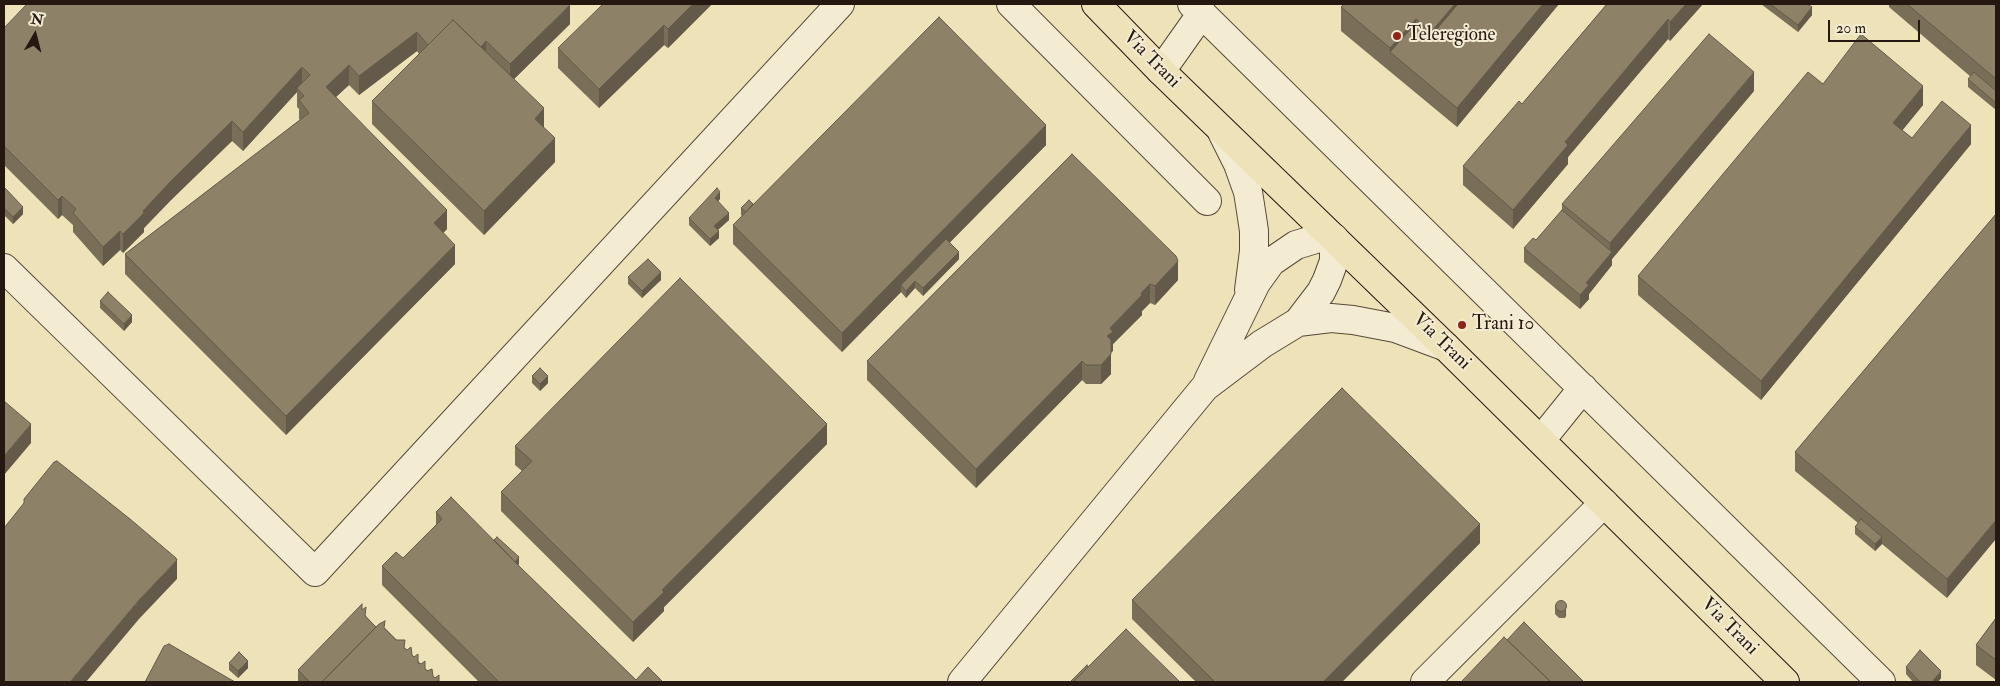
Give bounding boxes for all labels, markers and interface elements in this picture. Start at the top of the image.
north arrow [10,10,60,60]
text: N [30,10,45,29]
scale bar [1830,10,1922,42]
text: 20 m [1836,19,1866,38]
place label: Teleregione [1407,25,1496,47]
street label: Via Trani [1117,26,1185,94]
marker: Teleregione [1391,30,1403,42]
street label: Via Trani [1407,309,1475,375]
place label: Trani 10 [1472,314,1534,336]
marker: Trani 10 [1456,319,1468,331]
street label: Via Trani [1695,593,1763,661]

